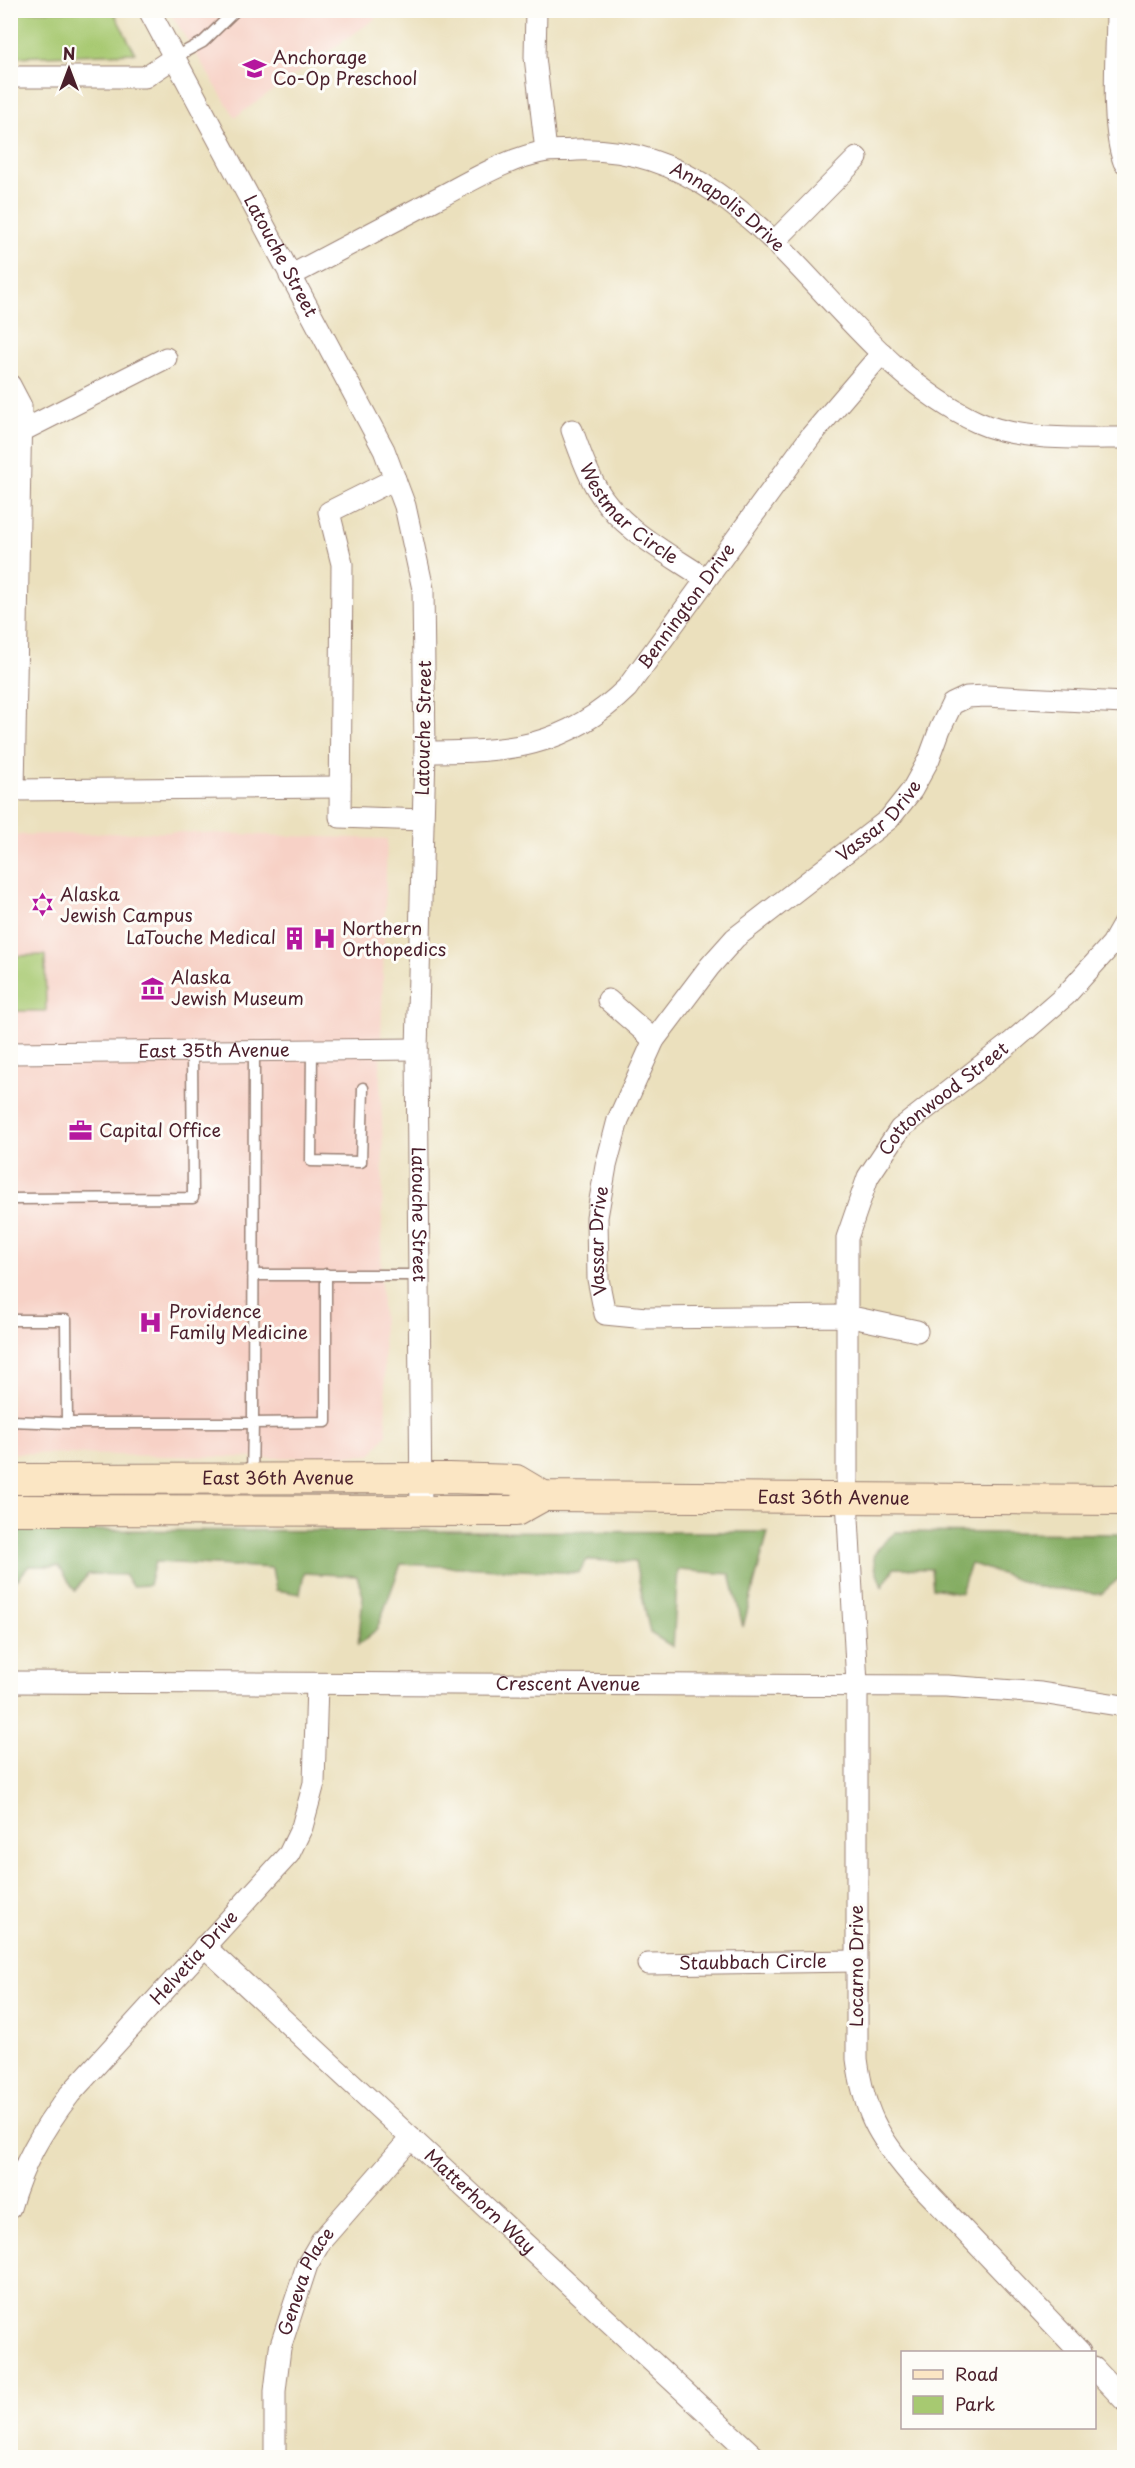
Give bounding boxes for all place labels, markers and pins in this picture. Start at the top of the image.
place label: Anchorage Co-Op Preschool [273,43,418,91]
school or university icon: Anchorage Co-Op Preschool [242,55,268,81]
place label: Alaska Jewish Campus [60,880,193,928]
synagogue icon: Alaska Jewish Campus [29,892,55,918]
place label: Northern Orthopedics [342,914,446,962]
place label: LaTouche Medical [126,923,276,950]
building icon: LaTouche Medical [281,925,307,951]
hospital icon: Northern Orthopedics [311,926,337,952]
place label: Alaska Jewish Museum [171,963,304,1011]
museum icon: Alaska Jewish Museum [140,975,166,1001]
place label: Capital Office [99,1116,221,1143]
office icon: Capital Office [68,1118,94,1144]
place label: Providence Family Medicine [169,1297,308,1345]
hospital icon: Providence Family Medicine [138,1309,164,1335]

